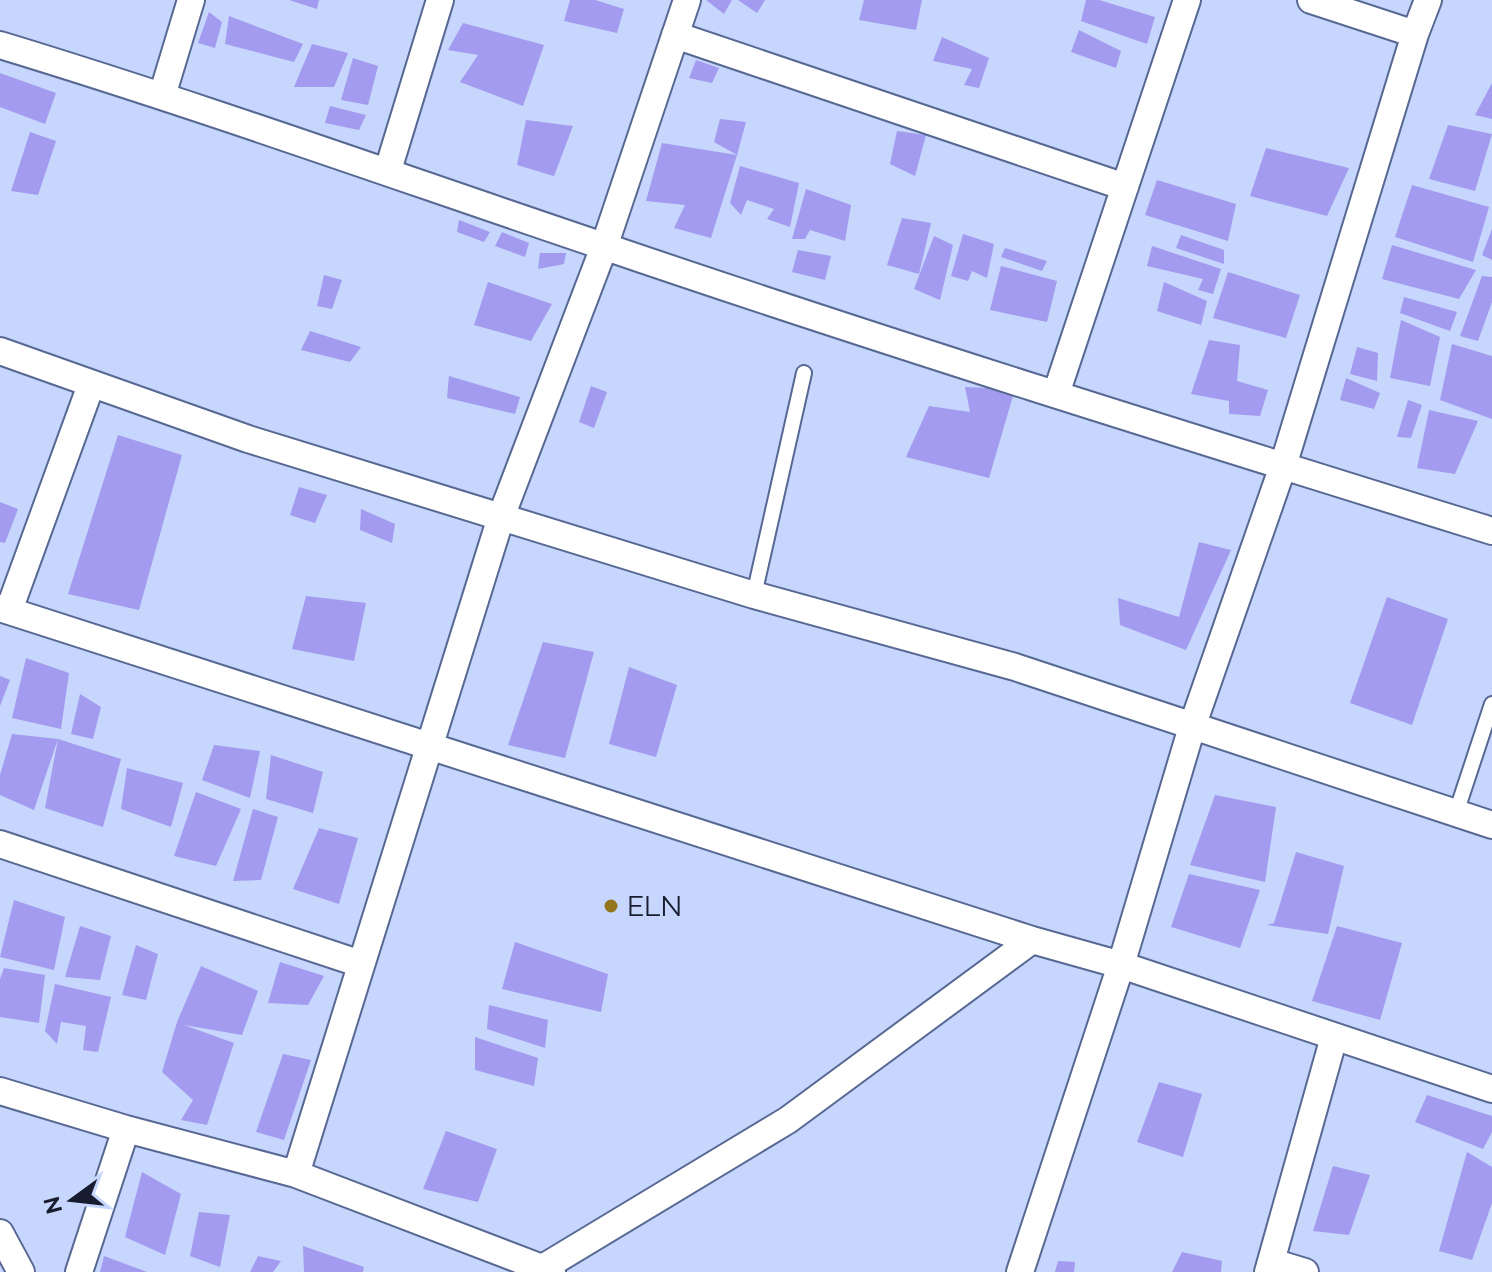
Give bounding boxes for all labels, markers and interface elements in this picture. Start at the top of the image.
place label: ELN [627,890,682,923]
marker: ELN [602,897,620,915]
north arrow [32,1160,112,1240]
text: N [38,1194,67,1217]

